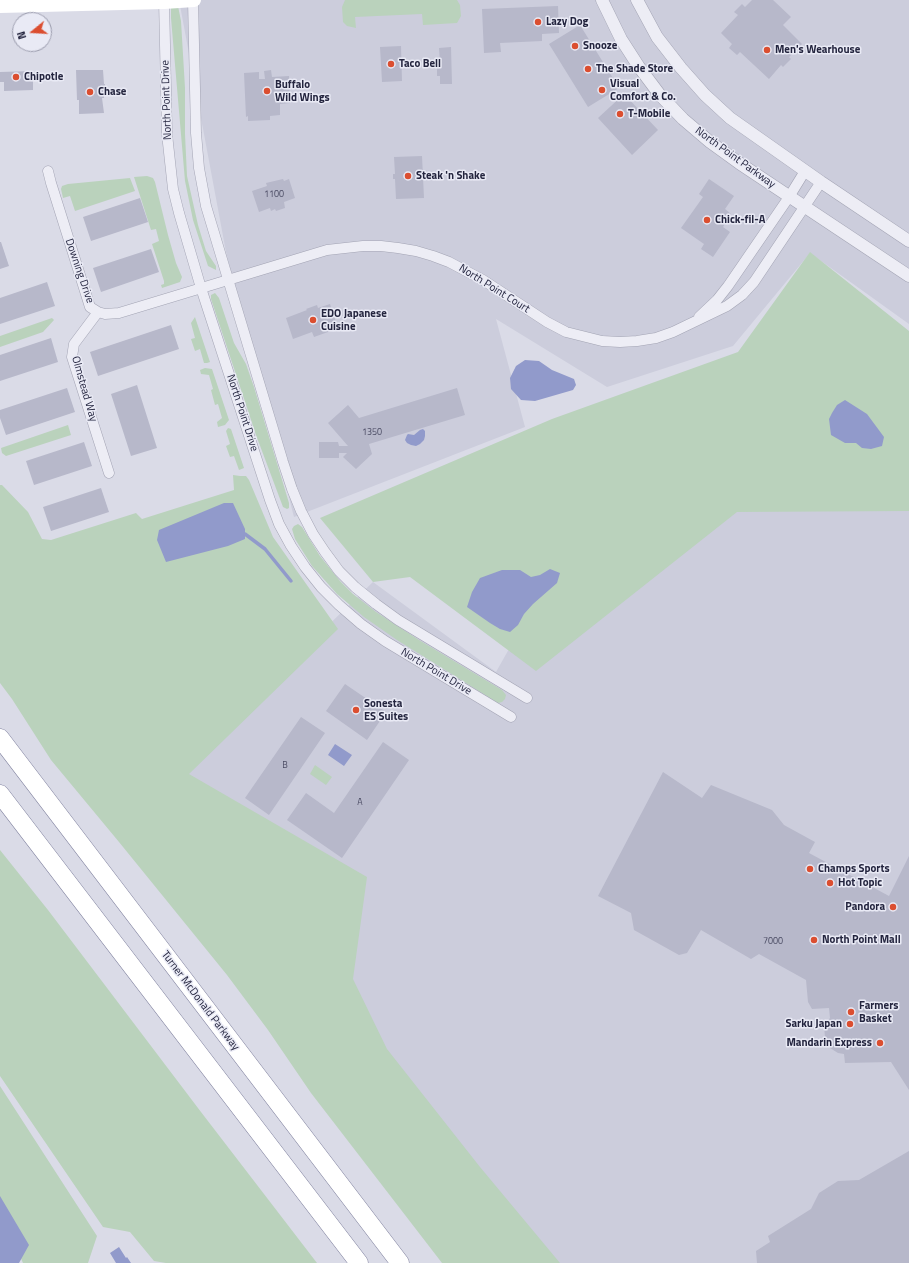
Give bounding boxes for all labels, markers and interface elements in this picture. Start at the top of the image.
north arrow [12,12,52,52]
place label: Lazy Dog [546,15,588,29]
marker: Lazy Dog [533,17,543,27]
text: N [13,29,30,41]
place label: Snooze [583,39,617,53]
marker: Snooze [570,41,580,51]
place label: Men's Wearhouse [775,43,860,57]
marker: Men's Wearhouse [762,45,772,55]
place label: Taco Bell [399,57,441,71]
marker: Taco Bell [386,59,396,69]
street label: North Point Drive [159,60,175,140]
place label: The Shade Store [596,62,673,76]
marker: The Shade Store [583,64,593,74]
place label: Chipotle [24,70,63,84]
marker: Chipotle [11,72,21,82]
place label: Visual Comfort & Co. [610,77,676,103]
place label: Buffalo Wild Wings [275,78,330,104]
place label: Chase [98,85,126,99]
marker: Visual Comfort & Co. [597,85,607,95]
marker: Buffalo Wild Wings [262,86,272,96]
marker: Chase [85,87,95,97]
place label: T-Mobile [628,107,670,121]
marker: T-Mobile [615,109,625,119]
street label: North Point Parkway [692,124,778,192]
place label: Steak 'n Shake [416,169,485,183]
marker: Steak 'n Shake [403,171,413,181]
house number: 1100 [264,190,284,200]
place label: Chick-fil-A [715,213,765,227]
marker: Chick-fil-A [702,215,712,225]
street label: Downing Drive [62,237,96,305]
street label: North Point Court [456,262,532,316]
place label: EDO Japanese Cuisine [321,307,387,333]
marker: EDO Japanese Cuisine [308,315,318,325]
street label: Olmstead Way [68,355,100,423]
street label: North Point Drive [223,373,261,453]
house number: 1350 [362,428,382,438]
street label: North Point Drive [398,646,474,698]
place label: Sonesta ES Suites [364,697,408,723]
marker: Sonesta ES Suites [351,705,361,715]
house number: B [282,761,288,771]
house number: A [357,798,363,808]
place label: Champs Sports [818,862,890,876]
marker: Champs Sports [805,864,815,874]
place label: Hot Topic [838,876,882,890]
marker: Hot Topic [825,878,835,888]
place label: Pandora [845,900,885,914]
marker: Pandora [888,902,898,912]
place label: North Point Mall [822,933,901,947]
marker: North Point Mall [809,935,819,945]
house number: 7000 [763,937,783,947]
street label: Turner McDonald Parkway [158,949,242,1053]
place label: Farmers Basket [859,999,898,1025]
marker: Farmers Basket [846,1007,856,1017]
place label: Sarku Japan [786,1017,842,1031]
marker: Sarku Japan [845,1019,855,1029]
place label: Mandarin Express [786,1036,872,1050]
marker: Mandarin Express [875,1038,885,1048]

